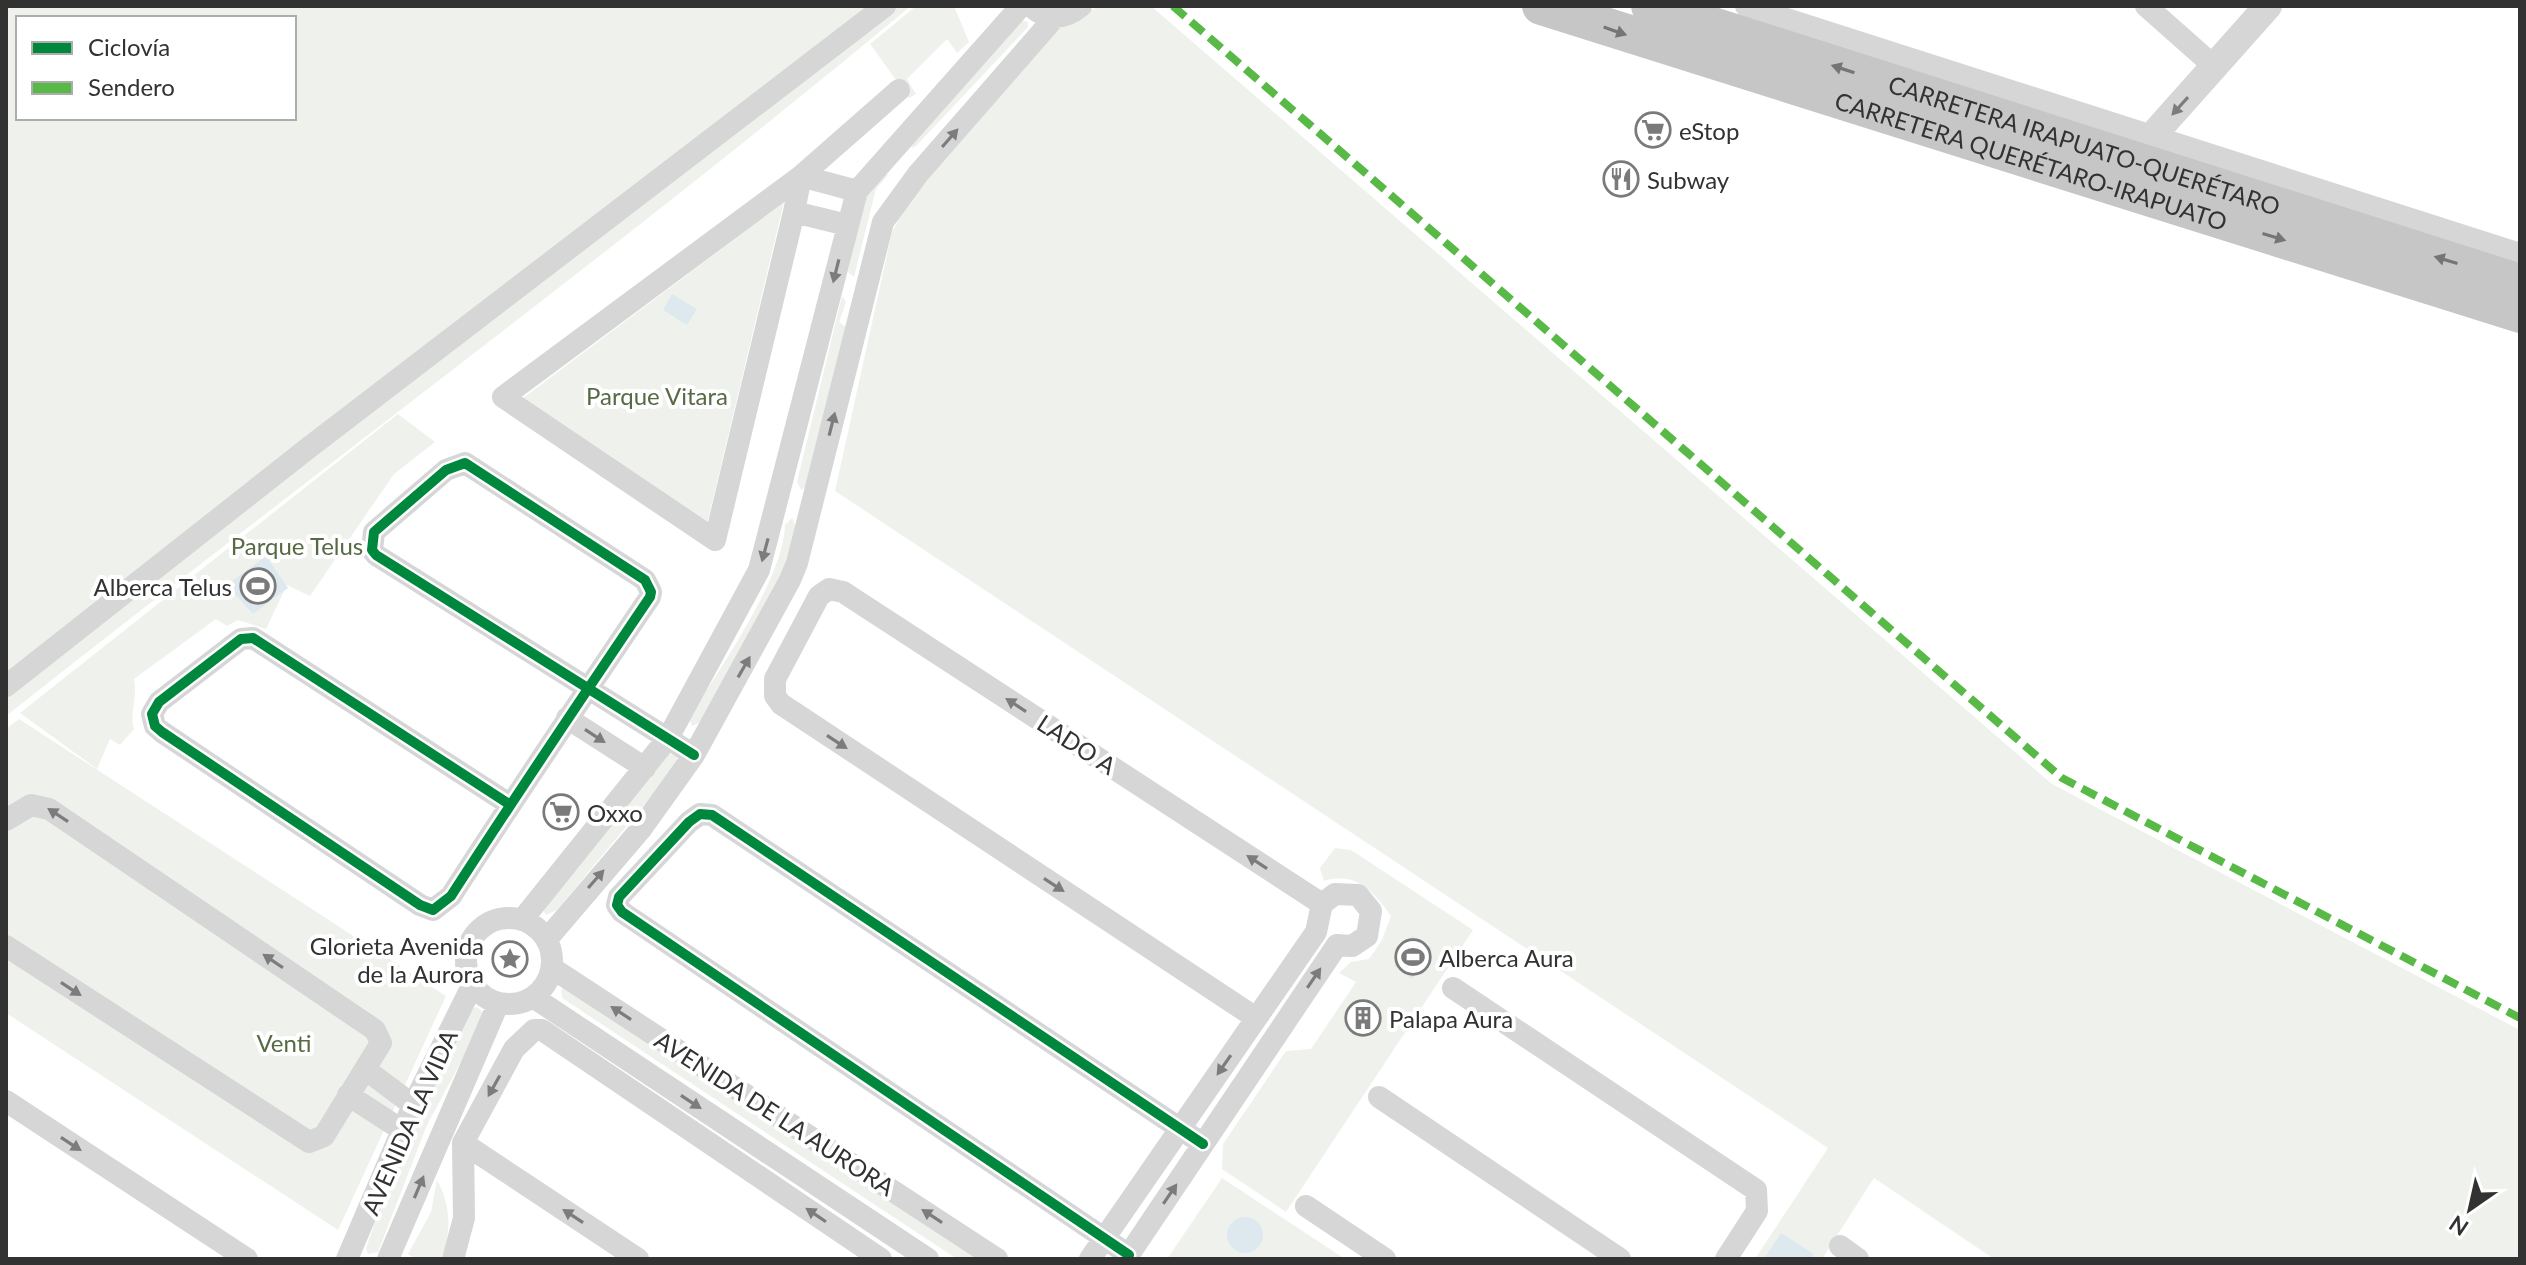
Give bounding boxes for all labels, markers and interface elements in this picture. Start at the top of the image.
legend [16,16,296,120]
one-way arrow [1603,25,1627,38]
text: Ciclovía [88,32,170,61]
one-way arrow [1830,62,1854,74]
street label: CARRETERA IRAPUATO-QUERÉTARO [1885,68,2284,220]
text: Sendero [88,72,175,101]
street label: CARRETERA QUERÉTARO-IRAPUATO [1832,85,2231,236]
one-way arrow [2171,97,2189,116]
supermarket icon: eStop [1634,111,1672,149]
place label: eStop [1679,116,1739,145]
one-way arrow [941,128,958,148]
restaurant icon: Subway [1602,160,1640,198]
place label: Subway [1647,165,1730,194]
one-way arrow [2263,232,2287,244]
one-way arrow [2433,253,2457,266]
one-way arrow [829,258,842,283]
park label: Parque Vitara [586,381,728,410]
one-way arrow [826,411,838,436]
park label: Parque Telus [231,531,363,560]
one-way arrow [759,538,771,563]
sports icon: Alberca Telus [239,567,277,605]
place label: Alberca Telus [94,572,232,601]
one-way arrow [737,656,751,678]
one-way arrow [1005,697,1026,712]
street label: LADO A [1032,708,1122,780]
one-way arrow [585,728,606,743]
one-way arrow [827,734,848,749]
supermarket icon: Oxxo [542,793,580,831]
place label: Oxxo [587,798,643,827]
one-way arrow [48,808,69,823]
one-way arrow [1246,855,1268,869]
one-way arrow [587,870,604,890]
one-way arrow [1044,877,1065,892]
place label: Glorieta Avenida de la Aurora [310,931,484,988]
sports icon: Alberca Aura [1394,938,1432,976]
place icon: Glorieta Avenida de la Aurora [491,940,529,978]
place label: Alberca Aura [1439,943,1574,972]
one-way arrow [263,954,284,969]
one-way arrow [1307,967,1321,989]
one-way arrow [61,981,82,996]
building icon: Palapa Aura [1344,999,1382,1037]
place label: Palapa Aura [1389,1004,1513,1033]
one-way arrow [610,1005,631,1020]
street label: AVENIDA LA VIDA [355,1024,463,1219]
street label: AVENIDA DE LA AURORA [650,1025,901,1202]
park label: Venti [256,1028,312,1057]
one-way arrow [1217,1054,1232,1075]
one-way arrow [488,1075,502,1097]
one-way arrow [681,1094,702,1109]
one-way arrow [61,1136,82,1151]
north arrow [2430,1169,2510,1249]
one-way arrow [412,1176,425,1199]
one-way arrow [1162,1183,1176,1205]
one-way arrow [806,1208,827,1223]
one-way arrow [563,1209,584,1224]
one-way arrow [921,1210,943,1224]
text: N [2444,1210,2473,1242]

